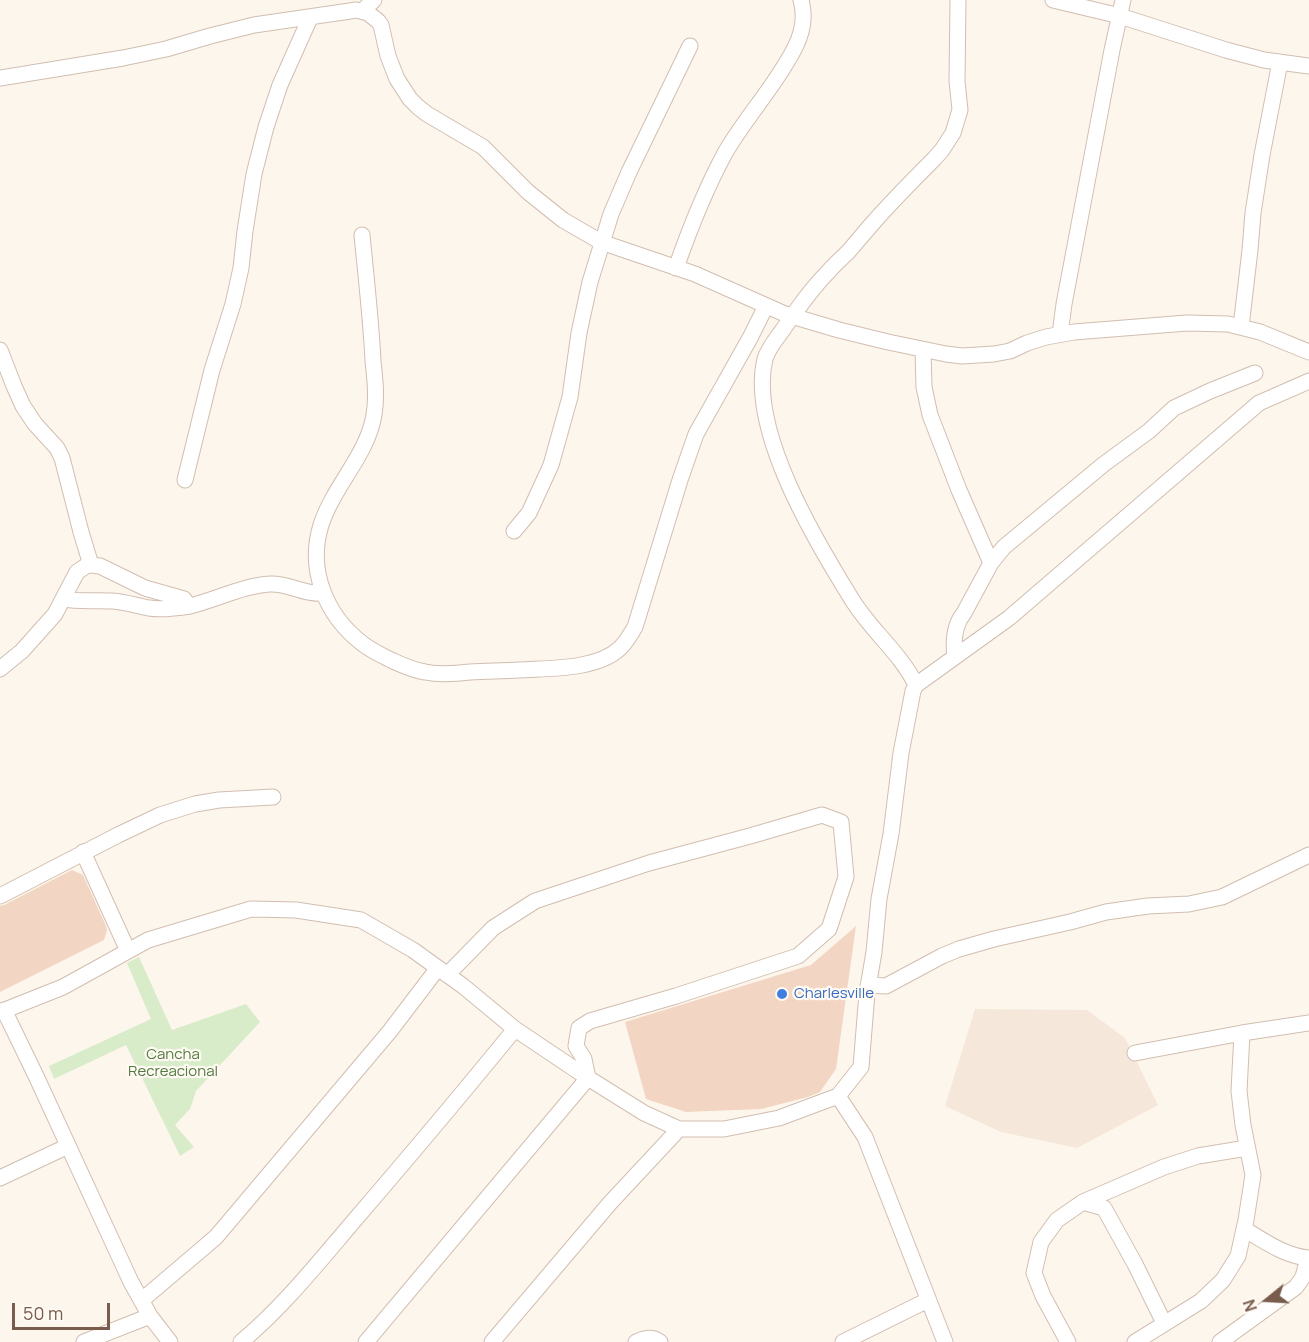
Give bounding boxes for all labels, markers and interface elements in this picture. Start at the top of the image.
place label: Charlesville [794,985,874,1003]
marker: Charlesville [775,987,789,1001]
park label: Cancha Recreacional [128,1046,218,1081]
north arrow [1237,1270,1297,1330]
scale bar [15,1291,112,1329]
text: N [1238,1297,1262,1314]
text: 50 m [23,1301,63,1325]

